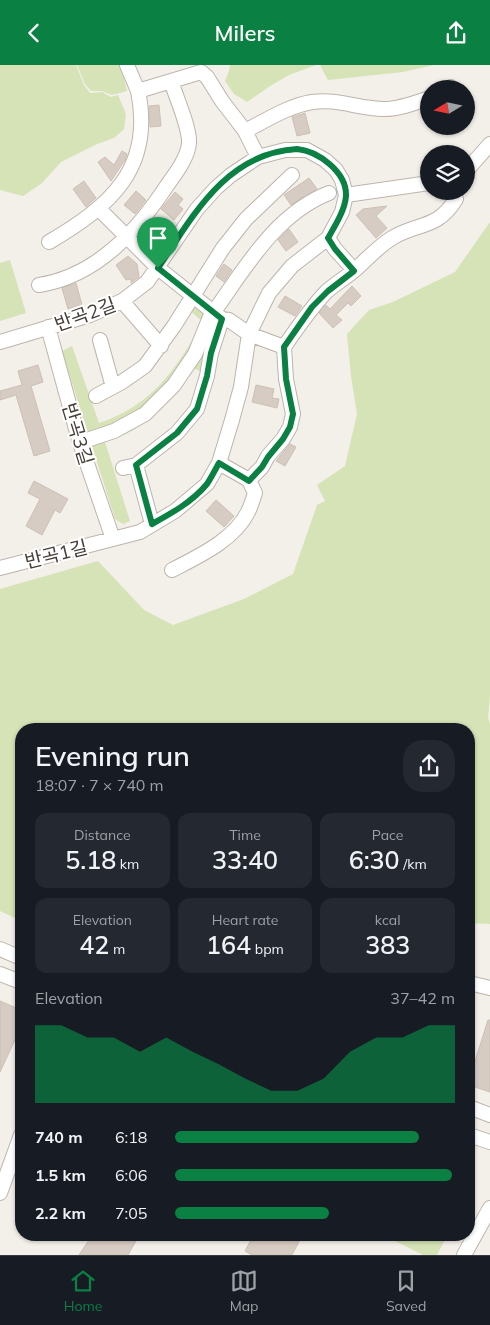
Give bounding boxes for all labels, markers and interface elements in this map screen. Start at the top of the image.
icon: back [20,19,48,47]
text: Milers [214,19,276,47]
icon: share [442,19,470,47]
north arrow [420,80,475,135]
map controls [420,80,475,200]
button: layers [420,145,475,200]
pin [137,217,179,268]
icon: arrive [144,224,172,252]
street label: 반곡2길 [51,292,119,336]
street label: 반곡3길 [57,400,99,468]
street label: 반곡1길 [22,535,90,573]
text: Evening run [35,738,190,773]
button: share [403,740,455,792]
text: 18:07 · 7 × 740 m [35,775,164,795]
text: Distance [74,826,131,844]
text: Time [229,826,261,844]
text: Pace [372,826,403,844]
text: 5.18 [65,844,116,875]
text: 33:40 [212,844,278,875]
text: 6:30 [349,844,400,875]
text: km [116,855,139,873]
text: /km [400,855,427,873]
text: Elevation [73,911,132,929]
text: Heart rate [212,911,278,929]
text: kcal [375,911,400,929]
text: 42 [79,929,109,960]
text: 164 [206,929,251,960]
text: 383 [365,929,410,960]
text: m [109,940,125,958]
text: bpm [251,940,284,958]
text: Elevation [35,988,103,1008]
text: 37–42 m [390,988,455,1008]
text: 740 m [35,1127,83,1147]
text: 6:18 [115,1127,147,1147]
text: 1.5 km [35,1165,86,1185]
text: 6:06 [115,1165,147,1185]
text: 2.2 km [35,1203,86,1223]
text: 7:05 [115,1203,147,1223]
tab: Home [64,1267,102,1315]
tab: Map [230,1267,259,1315]
tab: Saved [386,1267,426,1315]

